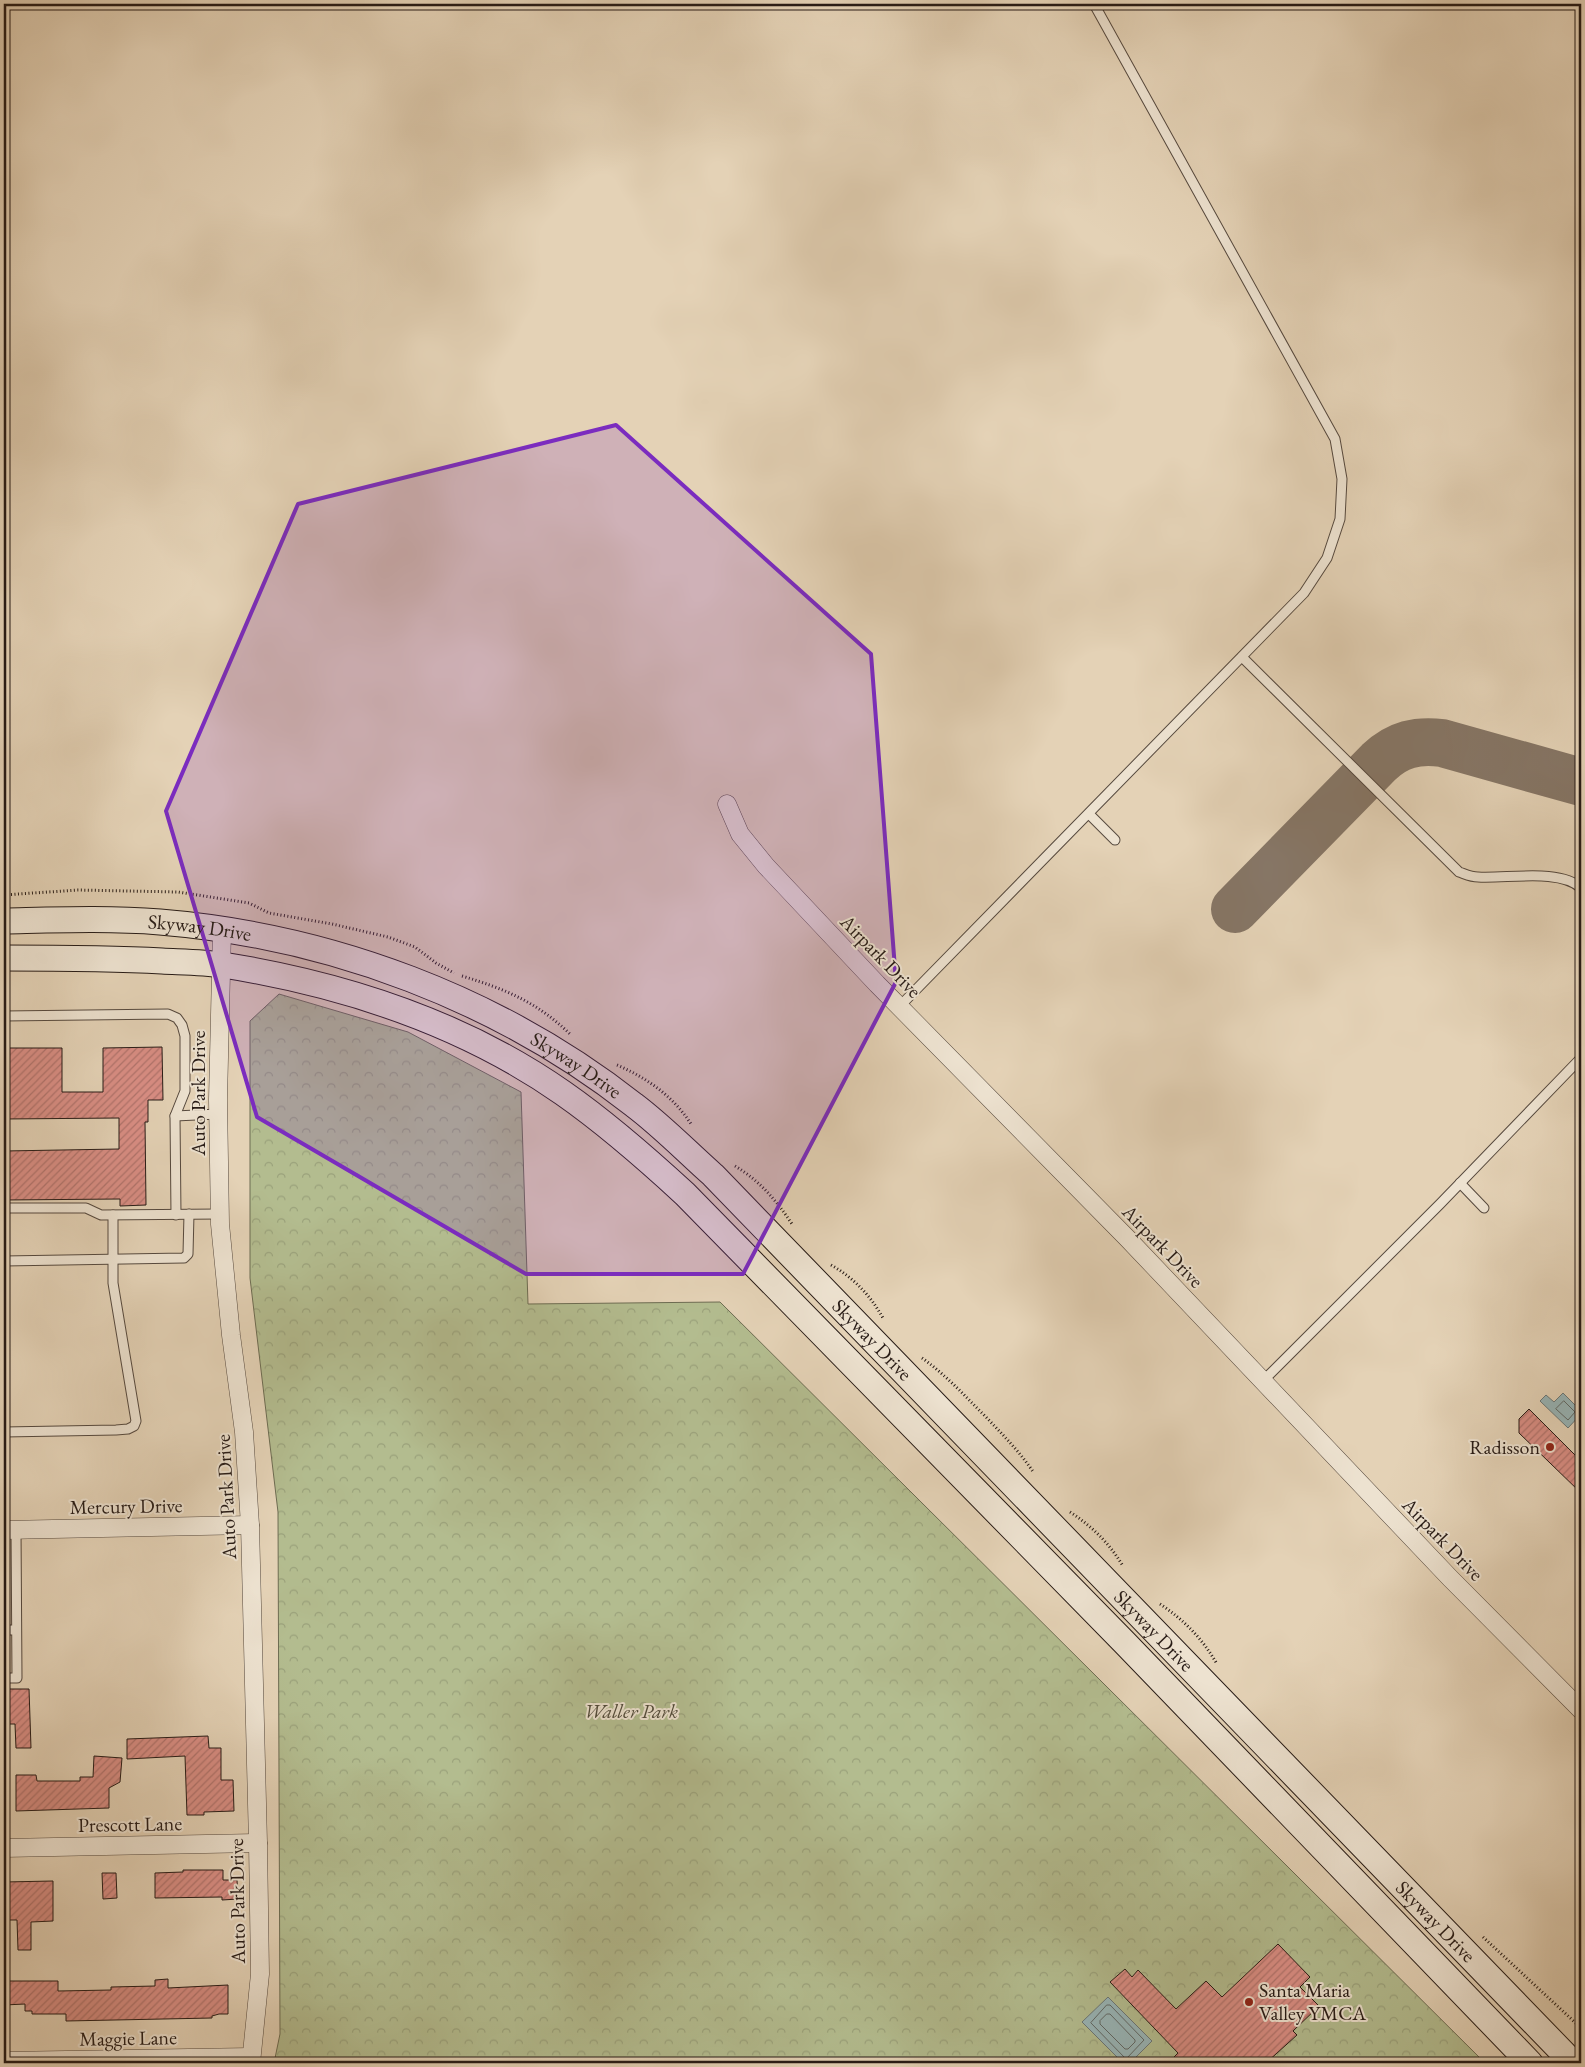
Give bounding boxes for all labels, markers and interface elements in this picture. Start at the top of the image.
street label: Skyway Drive [147,908,254,947]
street label: Airpark Drive [834,908,927,1003]
street label: Skyway Drive [526,1025,627,1104]
street label: Auto Park Drive [185,1030,211,1157]
street label: Airpark Drive [1116,1198,1209,1293]
street label: Skyway Drive [827,1293,918,1386]
street label: Auto Park Drive [210,1434,242,1561]
place label: Radisson [1469,1434,1540,1460]
marker: Radisson [1544,1441,1556,1453]
street label: Airpark Drive [1396,1491,1489,1586]
street label: Mercury Drive [69,1492,183,1520]
street label: Skyway Drive [1109,1584,1200,1677]
park label: Waller Park [584,1698,678,1724]
street label: Prescott Lane [78,1810,183,1838]
street label: Auto Park Drive [223,1838,251,1965]
street label: Skyway Drive [1390,1875,1482,1968]
place label: Santa Maria Valley YMCA [1259,1977,1366,2026]
marker: Santa Maria Valley YMCA [1243,1996,1255,2008]
street label: Maggie Lane [79,2024,177,2052]

